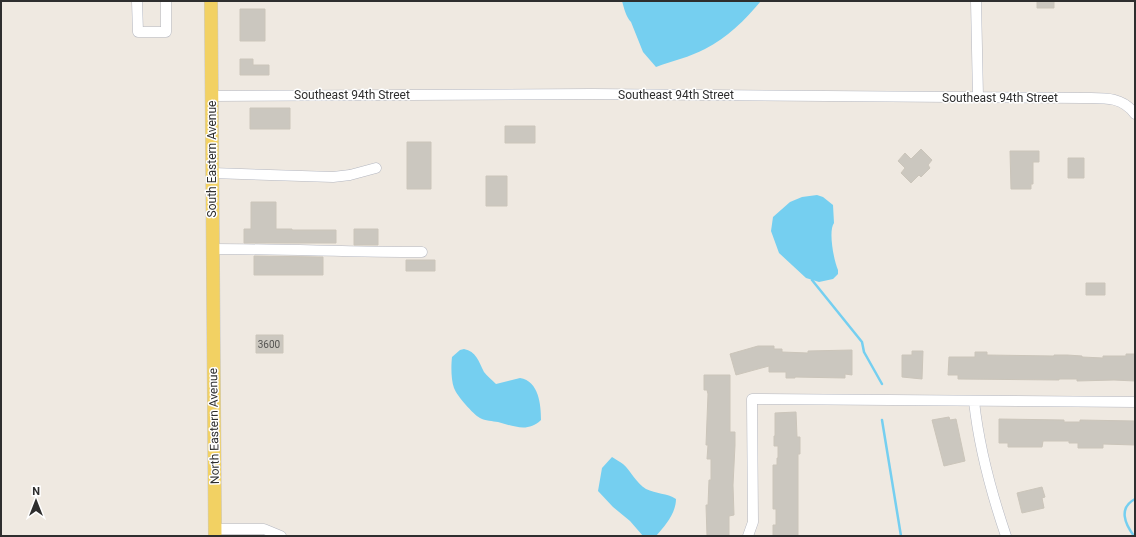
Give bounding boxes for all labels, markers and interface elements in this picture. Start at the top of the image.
street label: Southeast 94th Street [294,88,410,102]
street label: Southeast 94th Street [618,88,734,102]
street label: Southeast 94th Street [942,91,1058,105]
street label: South Eastern Avenue [205,101,219,217]
house number: 3600 [258,339,281,350]
street label: North Eastern Avenue [206,368,222,484]
north arrow [16,481,56,521]
text: N [32,485,40,498]

